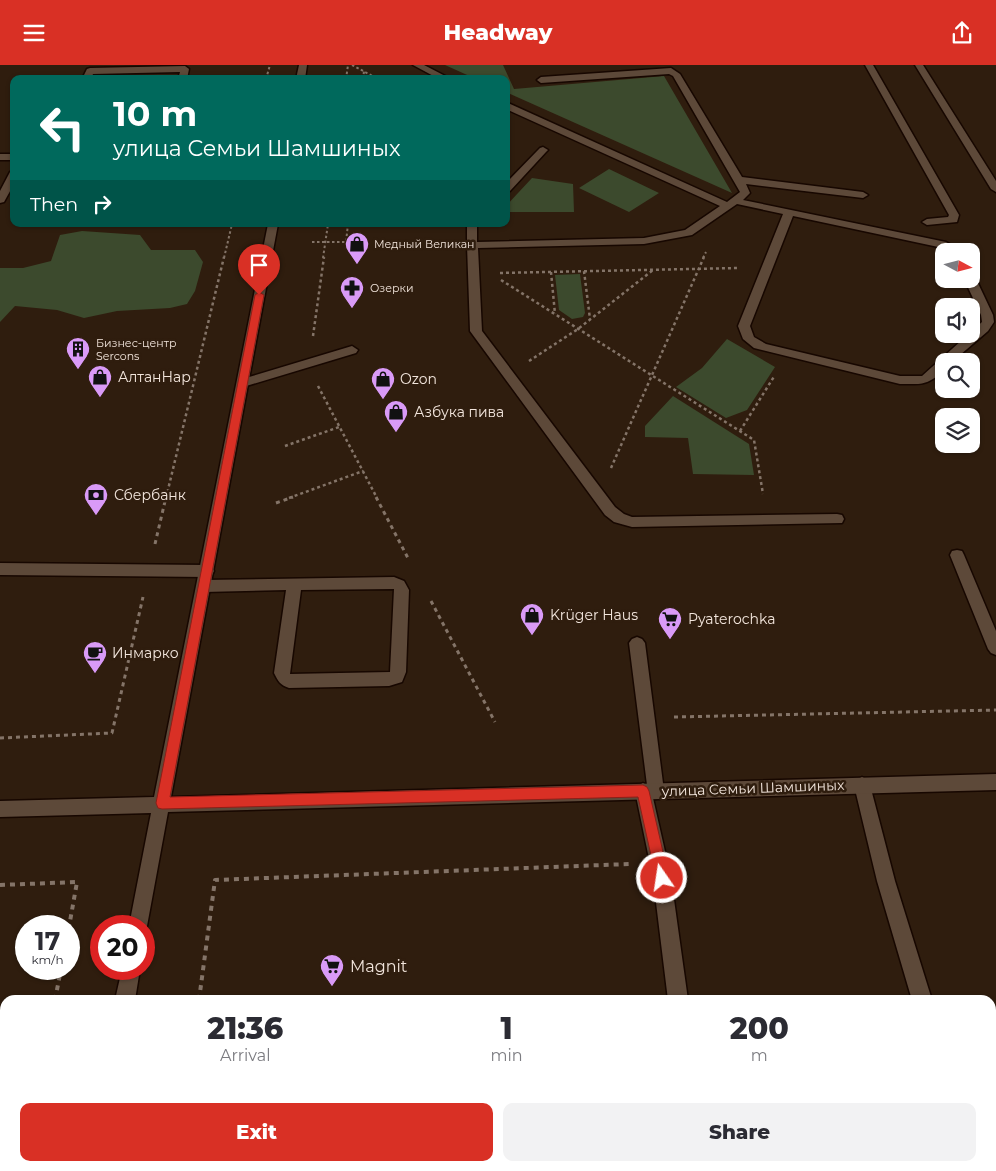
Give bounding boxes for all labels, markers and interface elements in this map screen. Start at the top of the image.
icon: menu [20,19,48,47]
text: Headway [444,19,552,46]
icon: share [948,19,976,47]
text: 10 m [113,92,197,135]
icon: left [30,95,95,160]
text: улица Семьи Шамшиных [113,135,400,162]
icon: right [88,190,116,218]
text: Then [30,193,78,216]
shop icon: Медный Великан [344,231,370,265]
place label: Медный Великан [374,237,475,251]
north arrow [935,243,980,287]
map controls [935,243,980,453]
pin [238,244,280,295]
icon: arrive [245,251,273,279]
pharmacy icon: Озерки [339,275,365,309]
place label: Озерки [370,281,414,295]
button: sound [935,298,980,343]
building icon: Бизнес-центр Sercons [65,336,91,370]
place label: Бизнес-центр Sercons [96,336,176,363]
button: search [935,353,980,398]
shop icon: АлтанНар [87,364,113,398]
shop icon: Ozon [370,366,396,400]
place label: АлтанНар [118,368,191,386]
place label: Ozon [400,370,437,388]
shop icon: Азбука пива [383,399,409,433]
place label: Азбука пива [414,403,504,421]
button: layers [935,408,980,453]
bank icon: Сбербанк [83,482,109,516]
place label: Сбербанк [114,486,186,504]
shop icon: Krüger Haus [519,602,545,636]
place label: Krüger Haus [550,606,638,624]
supermarket icon: Pyaterochka [657,606,683,640]
place label: Pyaterochka [688,610,775,628]
cafe icon: Инмарко [82,640,108,674]
place label: Инмарко [112,644,179,662]
street label: улица Семьи Шамшиных [660,776,845,800]
position arrow [635,851,687,903]
speed limit sign: 20 [90,915,155,980]
text: 17 [35,926,60,956]
text: km/h [31,952,64,967]
supermarket icon: Magnit [319,953,345,987]
place label: Magnit [350,957,408,976]
text: 21:36 [207,1010,283,1047]
text: 1 [500,1010,513,1047]
text: 200 [730,1010,789,1047]
text: Arrival [220,1046,270,1065]
text: min [490,1046,523,1065]
text: m [751,1046,768,1065]
button: Exit [20,1103,493,1161]
button: Share [503,1103,976,1161]

